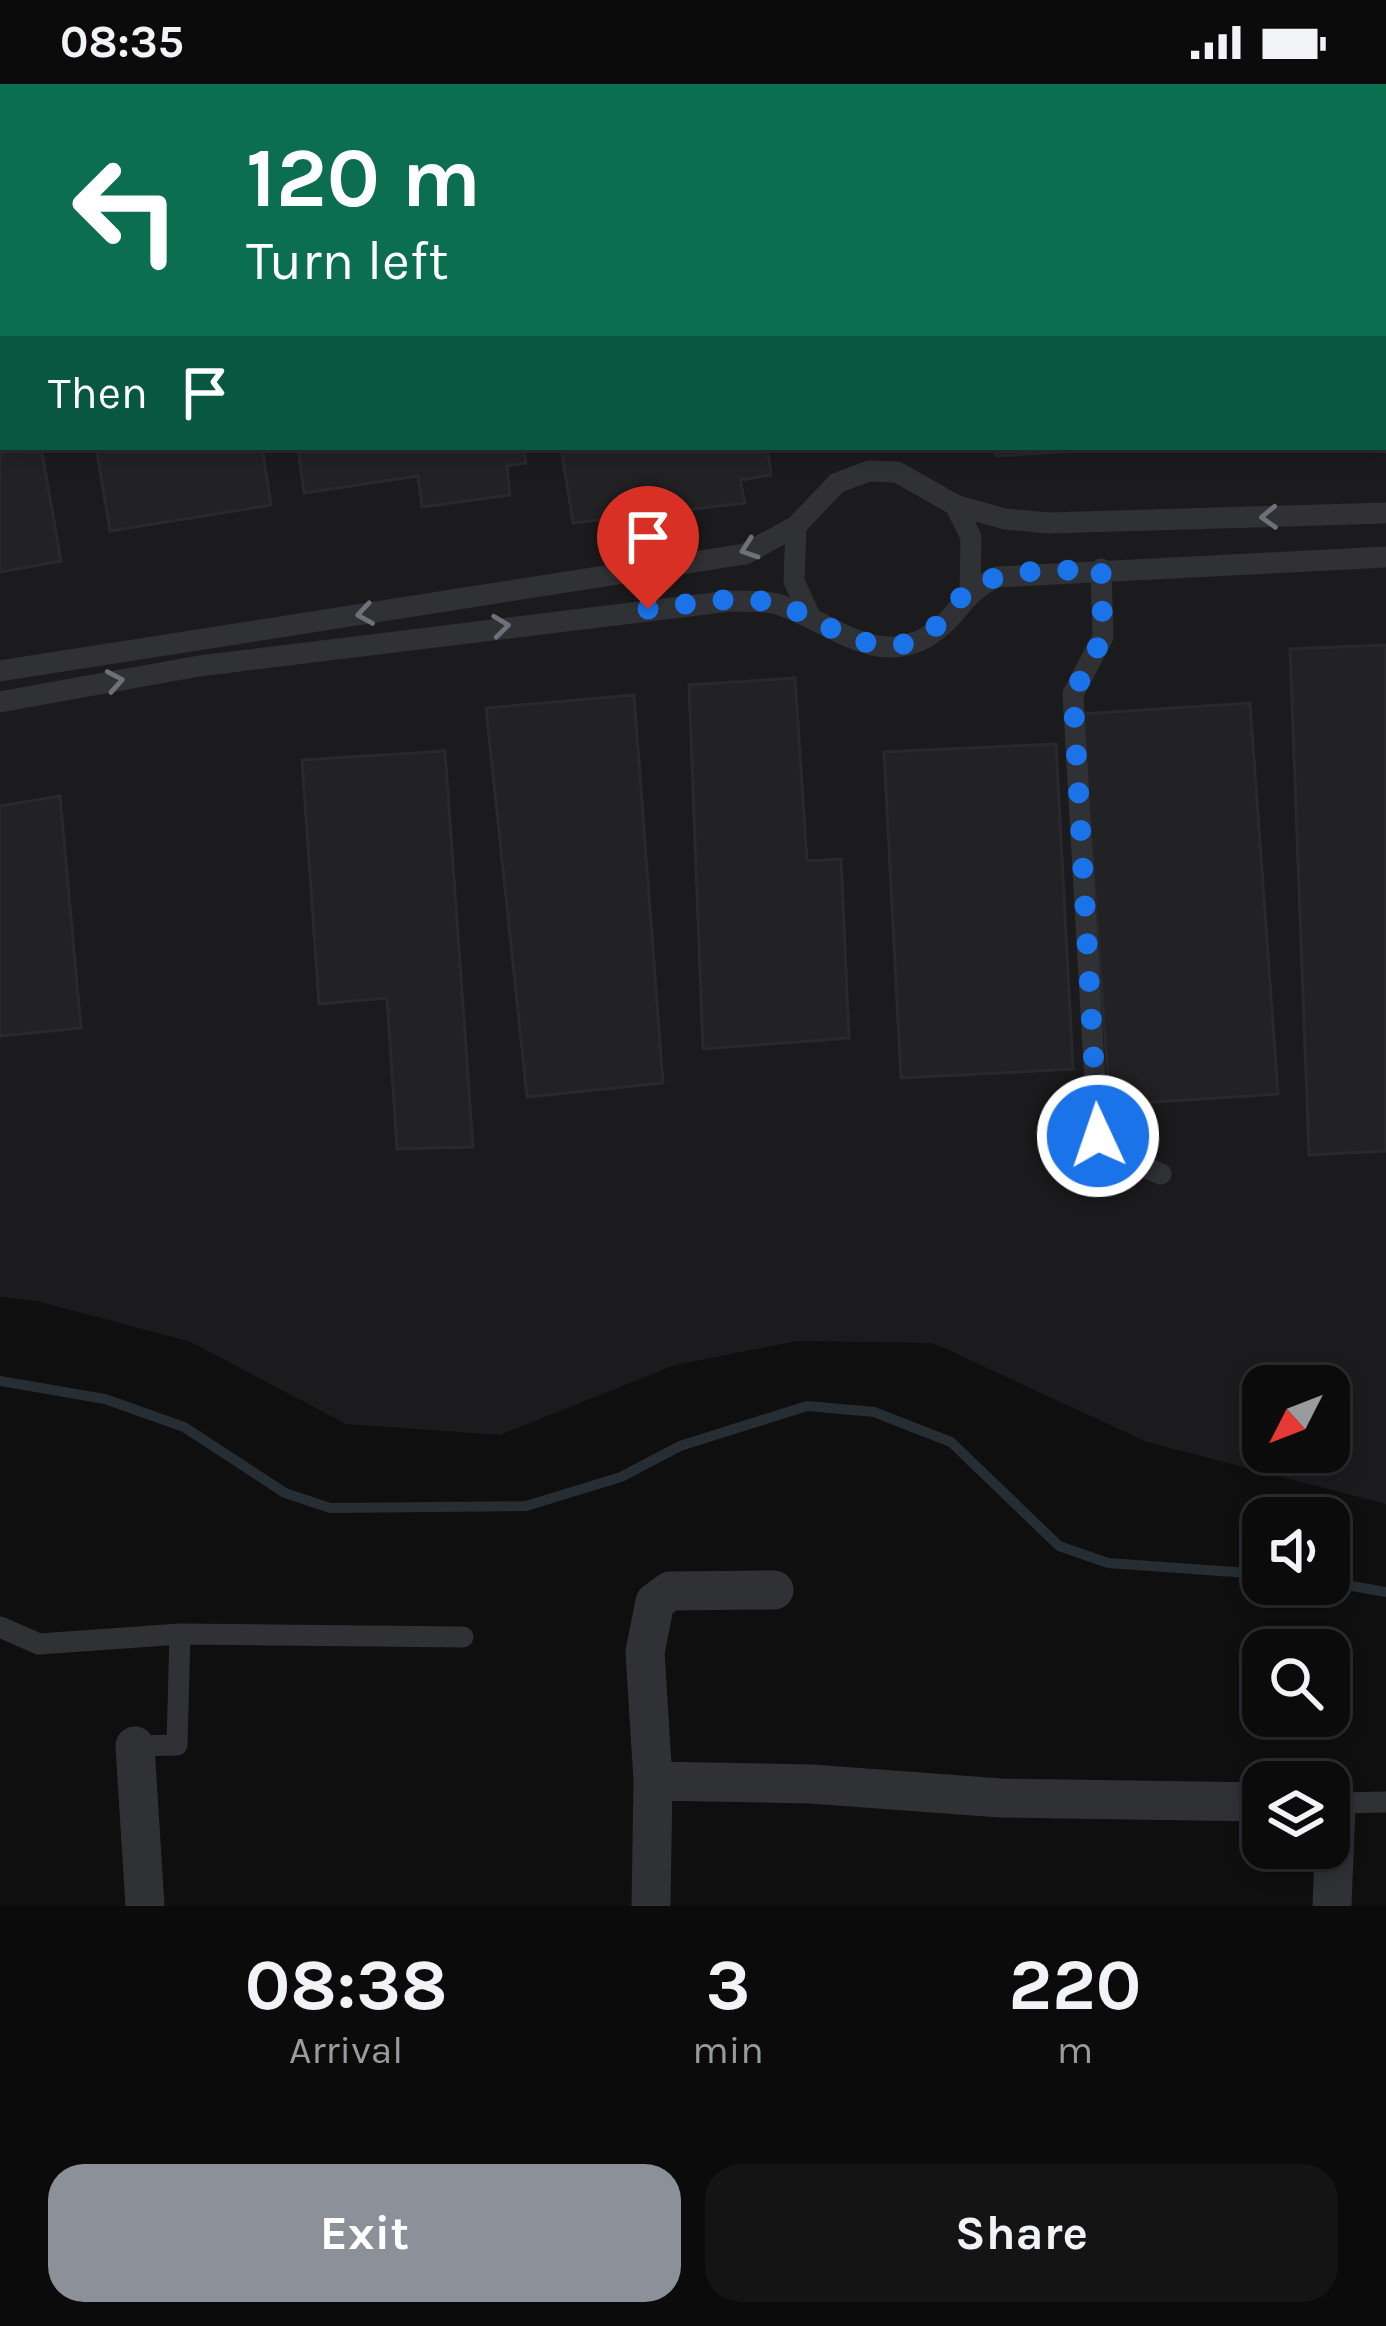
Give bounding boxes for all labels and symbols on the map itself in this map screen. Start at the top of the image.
pin [597,486,699,609]
one-way arrow [1259,503,1278,529]
one-way arrow [739,535,760,560]
one-way arrow [355,600,375,626]
one-way arrow [491,614,511,640]
one-way arrow [105,669,125,695]
position arrow [1035,1073,1161,1199]
north arrow [1242,1365,1350,1473]

